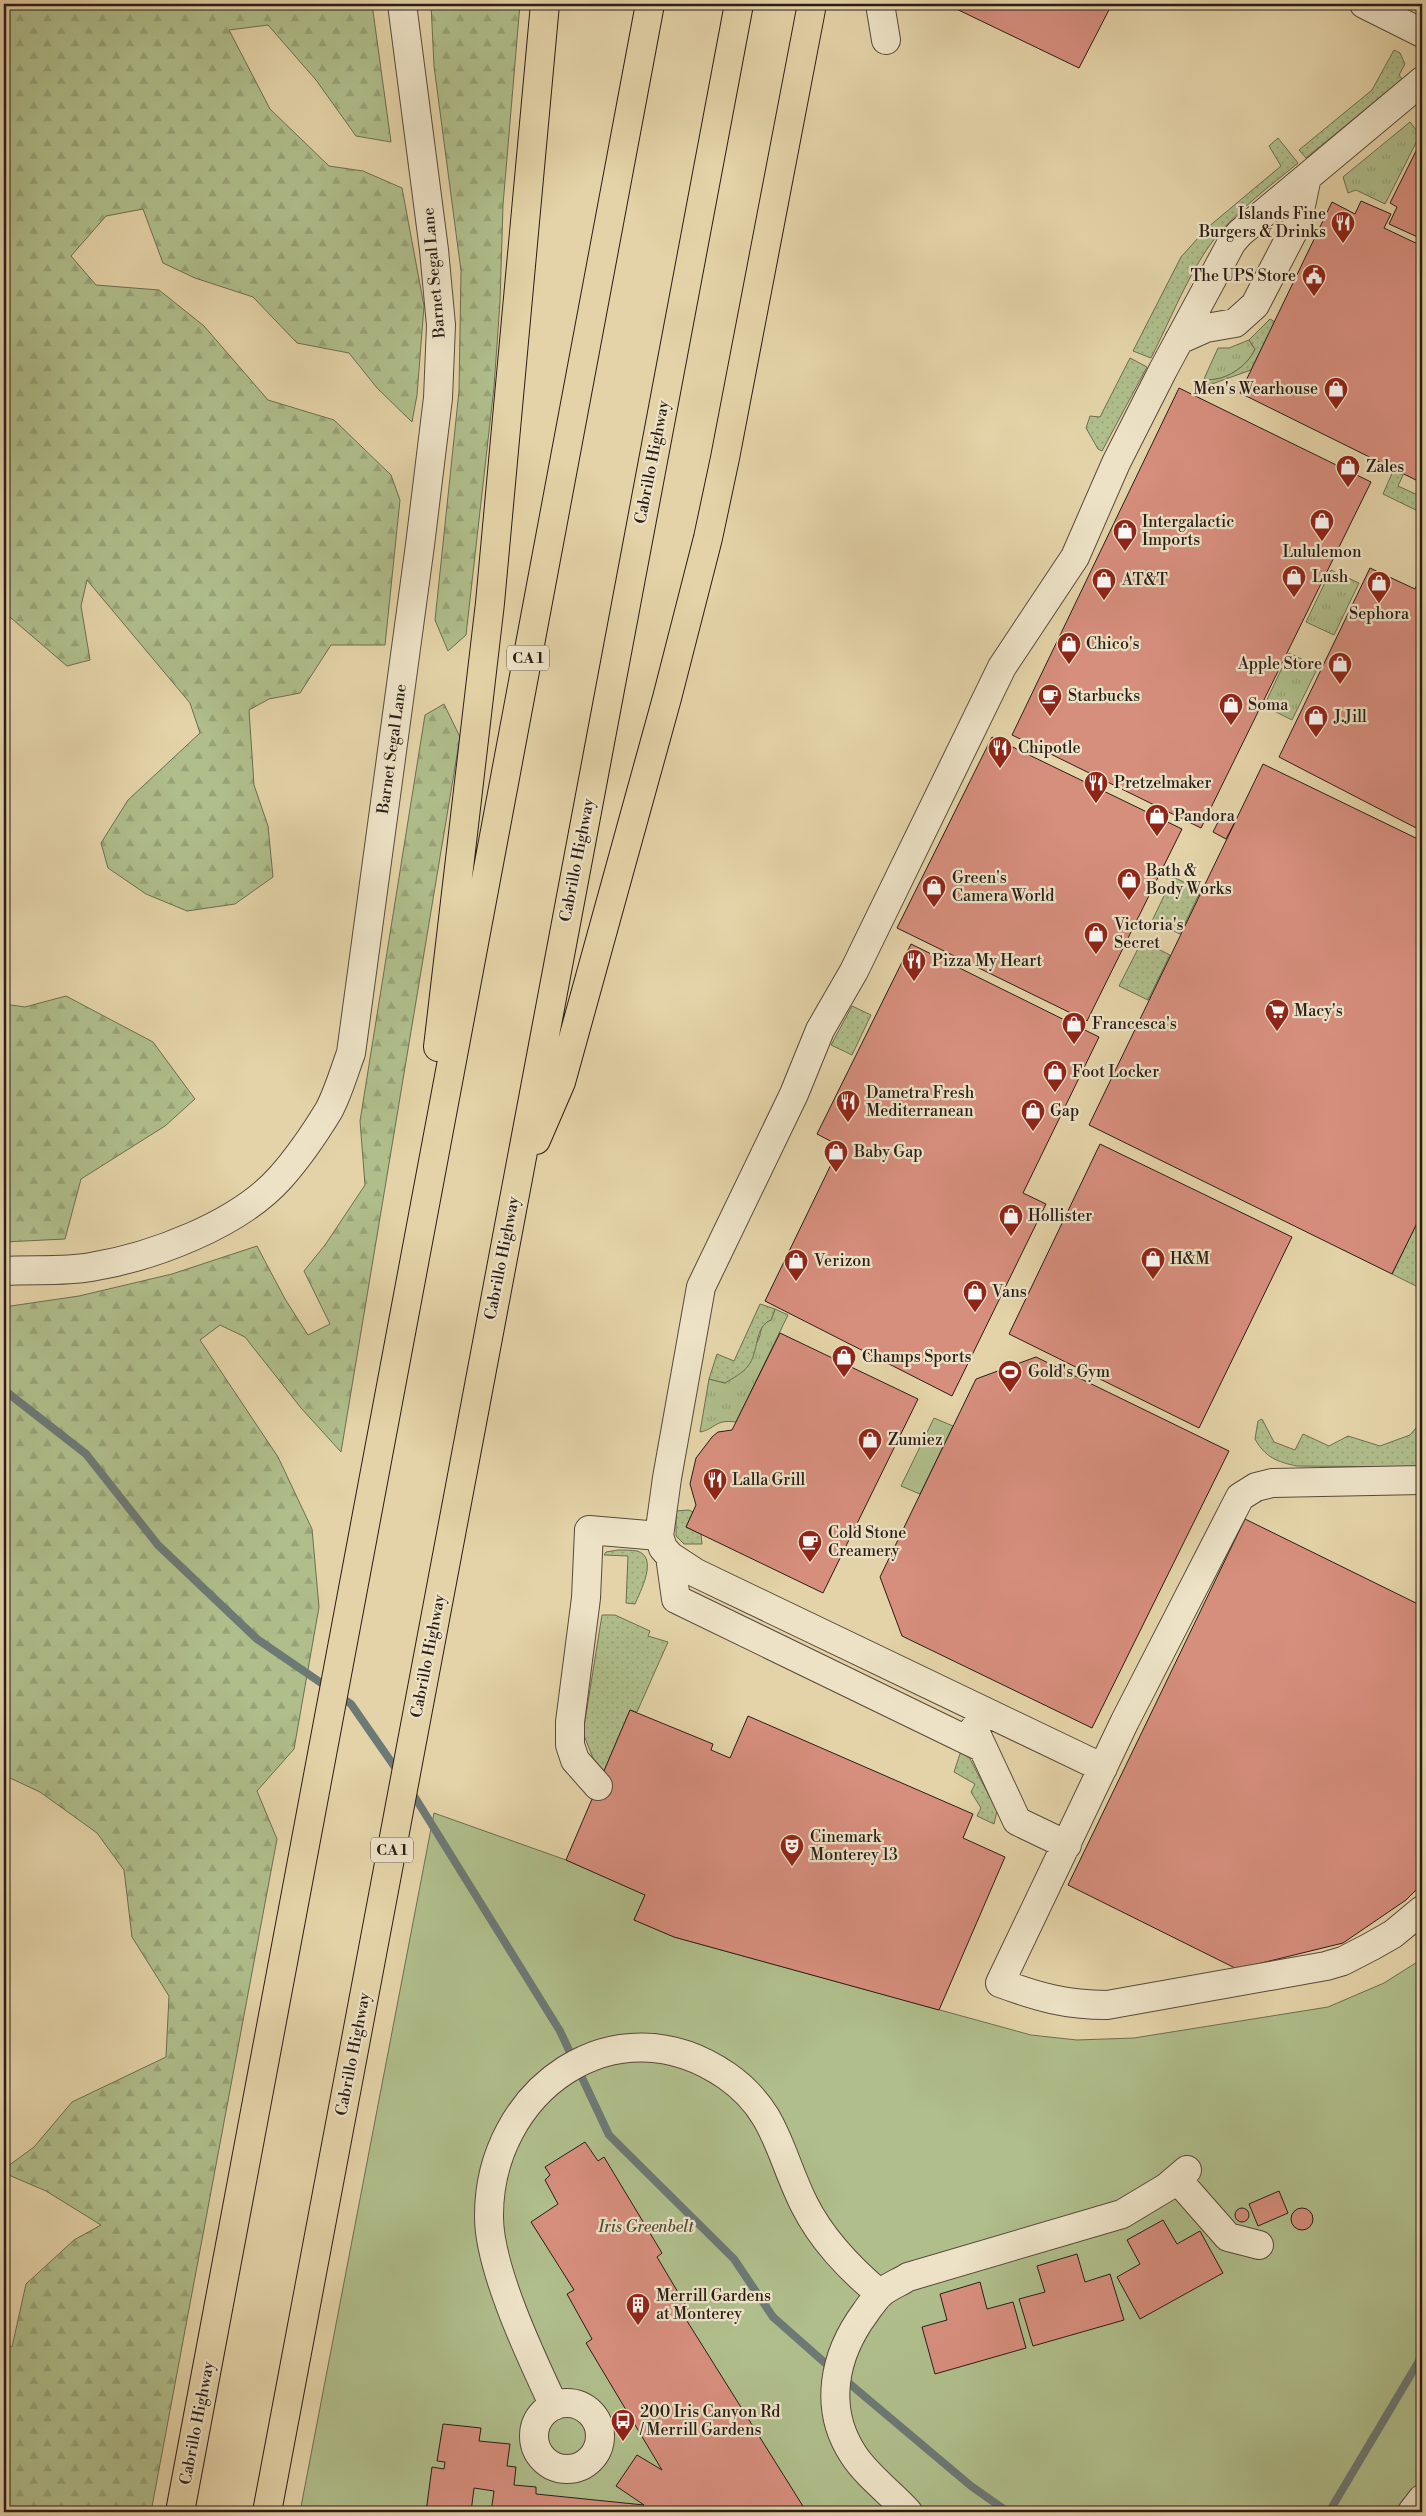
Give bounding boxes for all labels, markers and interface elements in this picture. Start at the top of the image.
place label: Islands Fine Burgers & Drinks [1198,204,1326,242]
street label: Barnet Segal Lane [418,207,450,340]
restaurant icon: Islands Fine Burgers & Drinks [1330,210,1356,244]
public building icon: The UPS Store [1301,263,1327,297]
place label: The UPS Store [1190,266,1296,286]
shop icon: Men's Wearhouse [1323,376,1349,410]
place label: Men's Wearhouse [1193,379,1318,399]
street label: Cabrillo Highway [630,398,674,525]
shop icon: Zales [1335,454,1361,488]
place label: Zales [1366,457,1404,477]
shop icon: Lululemon [1309,508,1335,542]
place label: Intergalactic Imports [1142,512,1234,550]
shop icon: Intergalactic Imports [1112,518,1138,552]
place label: Lululemon [1283,542,1362,562]
shop icon: Lush [1281,564,1307,598]
shop icon: AT&T [1091,567,1117,601]
place label: Lush [1312,567,1349,587]
place label: AT&T [1121,570,1168,590]
shop icon: Sephora [1366,570,1392,604]
place label: Sephora [1349,604,1410,624]
shop icon: Chico's [1056,631,1082,665]
place label: Chico's [1086,634,1139,654]
road number: CA 1 [507,646,549,670]
shop icon: Apple Store [1327,651,1353,685]
place label: Apple Store [1237,654,1322,674]
street label: Barnet Segal Lane [373,683,411,816]
cafe icon: Starbucks [1037,683,1063,717]
place label: Starbucks [1068,686,1140,706]
shop icon: Soma [1218,692,1244,726]
place label: Soma [1248,695,1289,715]
shop icon: J.Jill [1303,704,1329,738]
place label: J.Jill [1333,707,1367,727]
restaurant icon: Chipotle [987,735,1013,769]
place label: Chipotle [1018,738,1081,758]
restaurant icon: Pretzelmaker [1083,770,1109,804]
place label: Pretzelmaker [1114,773,1211,793]
street label: Cabrillo Highway [555,796,599,923]
shop icon: Pandora [1144,803,1170,837]
place label: Pandora [1174,806,1236,826]
place label: Bath & Body Works [1145,861,1232,899]
shop icon: Bath & Body Works [1116,867,1142,901]
place label: Green's Camera World [952,868,1054,906]
shop icon: Green's Camera World [921,874,947,908]
place label: Victoria's Secret [1113,915,1184,953]
shop icon: Victoria's Secret [1083,921,1109,955]
restaurant icon: Pizza My Heart [901,948,927,982]
place label: Pizza My Heart [932,951,1043,971]
supermarket icon: Macy's [1264,998,1290,1032]
place label: Macy's [1294,1001,1343,1021]
shop icon: Francesca's [1061,1011,1087,1045]
place label: Francesca's [1092,1014,1177,1034]
shop icon: Foot Locker [1042,1059,1068,1093]
place label: Foot Locker [1072,1062,1159,1082]
place label: Dametra Fresh Mediterranean [866,1083,975,1121]
restaurant icon: Dametra Fresh Mediterranean [835,1089,861,1123]
shop icon: Gap [1020,1098,1046,1132]
place label: Gap [1050,1101,1079,1121]
shop icon: Baby Gap [823,1139,849,1173]
place label: Baby Gap [853,1142,922,1162]
street label: Cabrillo Highway [480,1194,524,1321]
shop icon: Hollister [998,1203,1024,1237]
place label: Hollister [1028,1206,1092,1226]
shop icon: H&M [1140,1246,1166,1280]
shop icon: Verizon [783,1248,809,1282]
place label: H&M [1170,1249,1210,1269]
place label: Verizon [813,1251,871,1271]
shop icon: Vans [962,1279,988,1313]
place label: Vans [991,1282,1027,1302]
shop icon: Champs Sports [831,1344,857,1378]
place label: Champs Sports [862,1347,972,1367]
sports icon: Gold's Gym [997,1359,1023,1393]
place label: Gold's Gym [1028,1362,1110,1382]
shop icon: Zumiez [857,1427,883,1461]
place label: Zumiez [888,1430,943,1450]
restaurant icon: Lalla Grill [702,1467,728,1501]
place label: Lalla Grill [732,1470,806,1490]
place label: Cold Stone Creamery [828,1523,906,1561]
cafe icon: Cold Stone Creamery [797,1529,823,1563]
street label: Cabrillo Highway [406,1592,450,1719]
place label: Cinemark Monterey 13 [810,1827,898,1865]
theatre icon: Cinemark Monterey 13 [779,1833,805,1867]
road number: CA 1 [371,1838,413,1862]
street label: Cabrillo Highway [331,1990,375,2117]
park label: Iris Greenbelt [597,2217,694,2237]
place label: Merrill Gardens at Monterey [656,2286,771,2324]
building icon: Merrill Gardens at Monterey [625,2292,651,2326]
street label: Cabrillo Highway [175,2359,219,2486]
place label: 200 Iris Canyon Rd / Merrill Gardens [639,2402,780,2440]
bus stop icon: 200 Iris Canyon Rd / Merrill Gardens [610,2408,636,2442]

